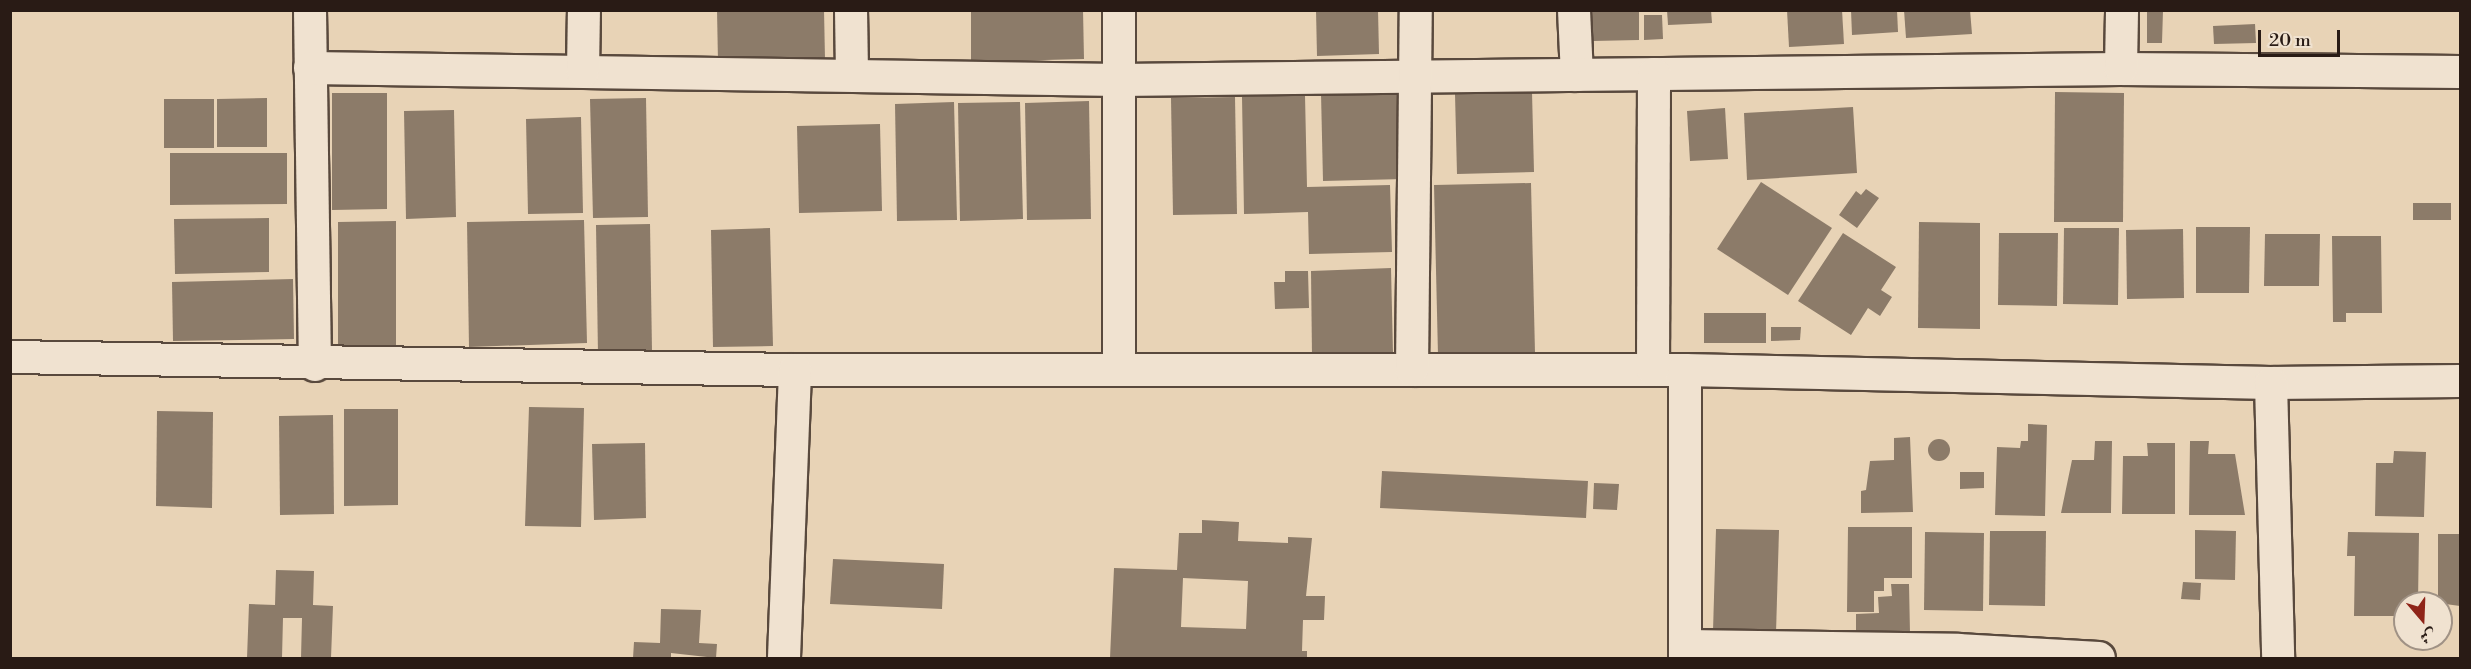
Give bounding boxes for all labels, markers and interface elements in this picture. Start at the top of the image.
scale bar [2261,18,2344,56]
text: 20 m [2269,29,2311,52]
north arrow [2393,591,2453,651]
text: ش [2417,624,2439,648]

